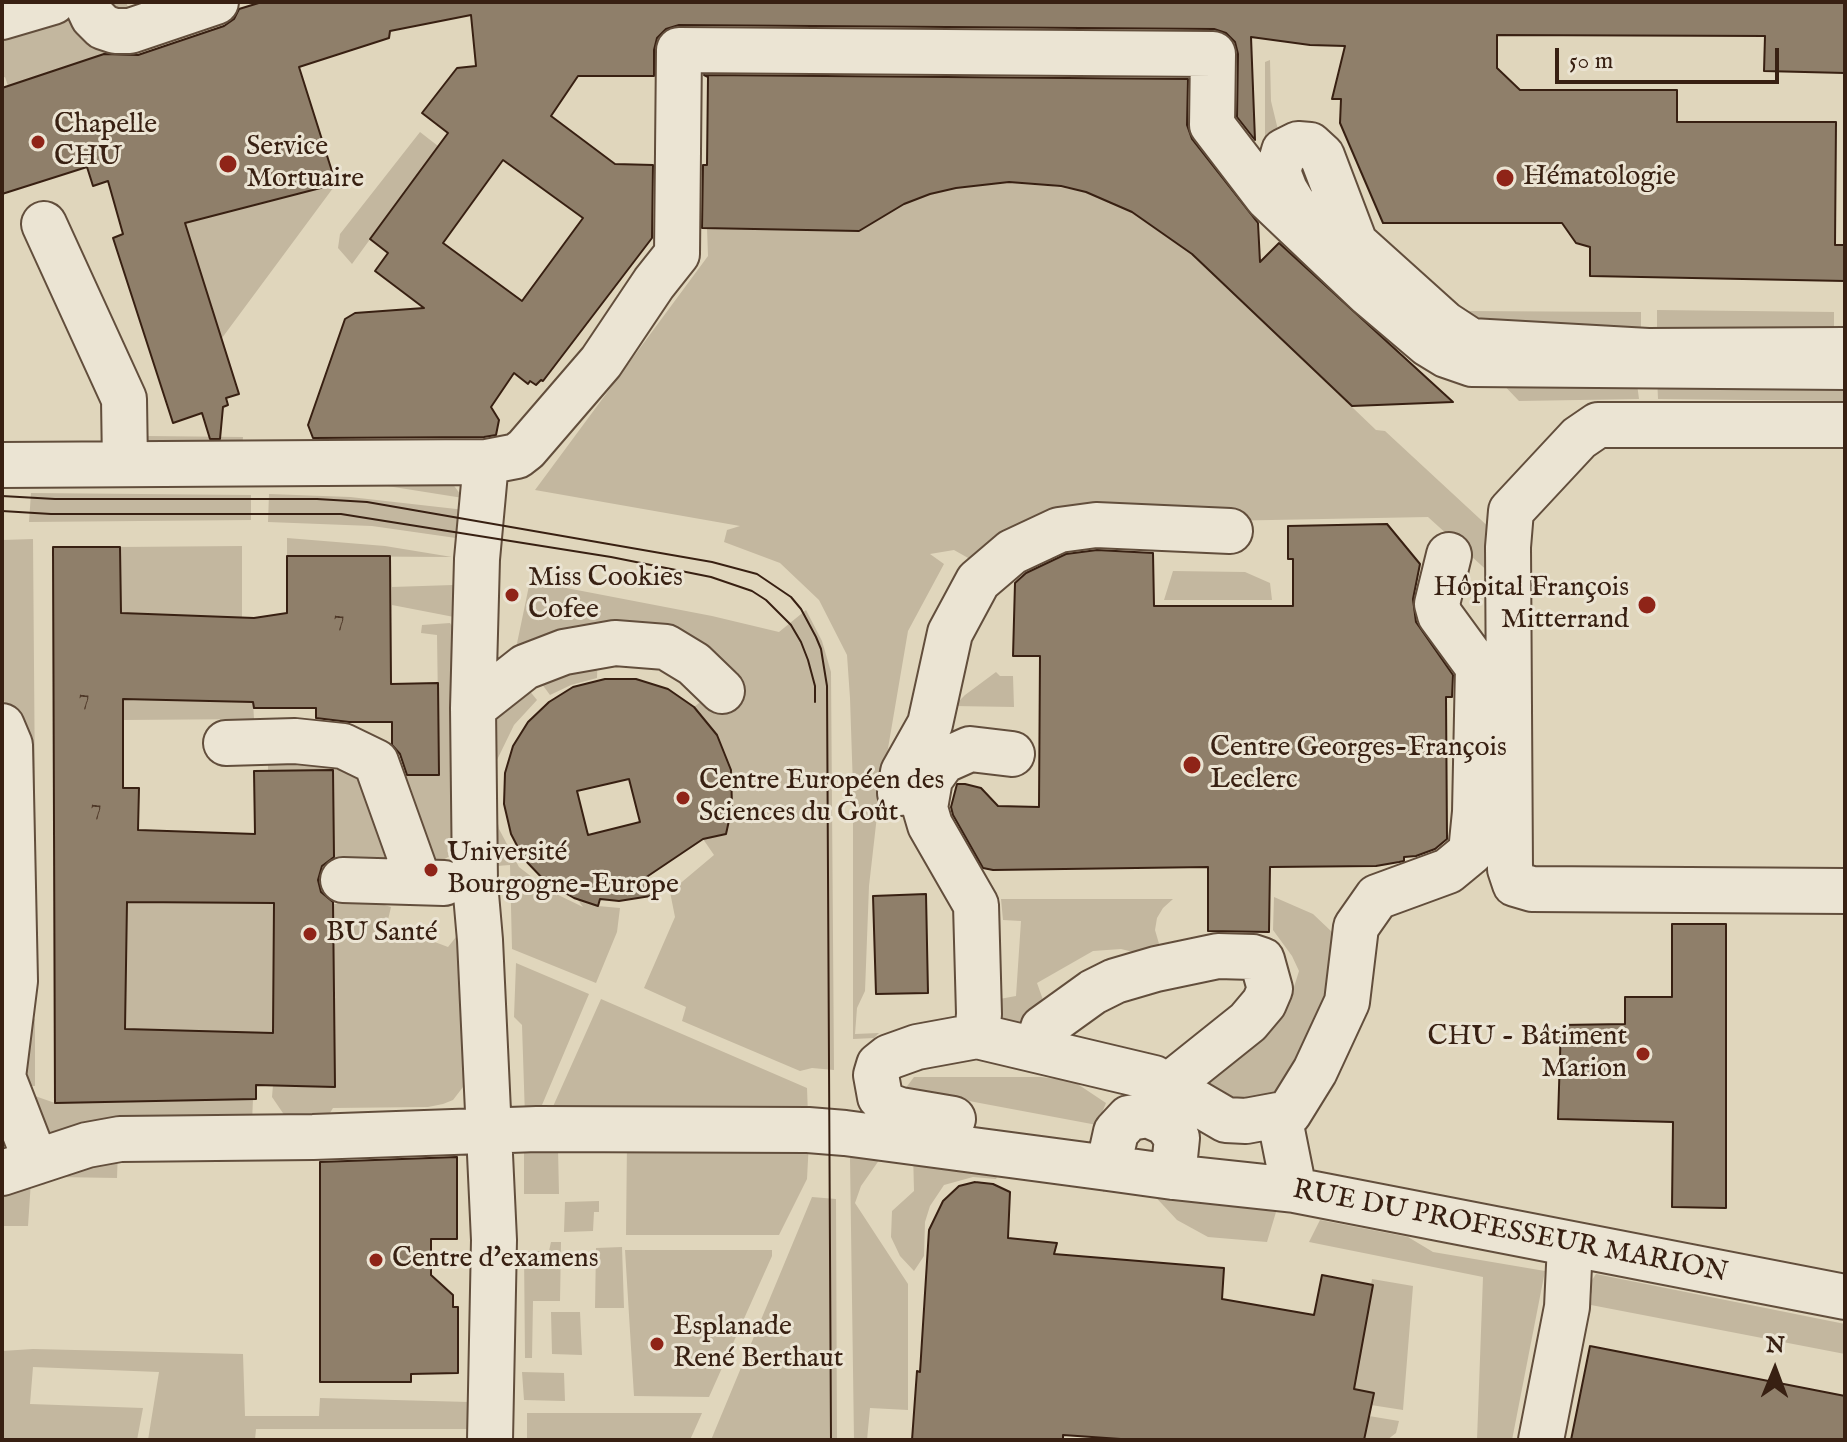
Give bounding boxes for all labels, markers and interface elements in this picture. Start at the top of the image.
scale bar [1559,32,1783,82]
text: 50 m [1569,46,1613,77]
place label: Chapelle CHU [54,109,157,175]
place label: Service Mortuaire [246,131,364,197]
marker: Chapelle CHU [29,133,47,151]
marker: Service Mortuaire [217,153,239,175]
place label: Hématologie [1523,161,1676,195]
marker: Hématologie [1494,167,1516,189]
place label: Miss Cookies Cofee [528,562,683,628]
place label: Hôpital François Mitterrand [1433,572,1629,638]
marker: Miss Cookies Cofee [503,586,521,604]
marker: Hôpital François Mitterrand [1636,594,1658,616]
house number: 7 [333,606,345,634]
house number: 7 [78,685,90,713]
place label: Centre Georges-François Leclerc [1210,732,1507,798]
marker: Centre Georges-François Leclerc [1181,754,1203,776]
place label: Centre Européen des Sciences du Goût [699,765,944,831]
marker: Centre Européen des Sciences du Goût [674,789,692,807]
house number: 7 [90,795,102,823]
place label: Université Bourgogne-Europe [447,837,679,903]
marker: Université Bourgogne-Europe [422,861,440,879]
place label: BU Santé [326,917,438,951]
marker: BU Santé [301,925,319,943]
place label: CHU - Bâtiment Marion [1427,1021,1627,1087]
marker: CHU - Bâtiment Marion [1634,1045,1652,1063]
street label: RUE DU PROFESSEUR MARION [1290,1174,1730,1292]
place label: Centre d'examens [392,1243,599,1277]
marker: Centre d'examens [367,1251,385,1269]
place label: Esplanade René Berthaut [673,1311,843,1377]
north arrow [1735,1330,1815,1410]
text: N [1766,1332,1785,1360]
marker: Esplanade René Berthaut [648,1335,666,1353]

